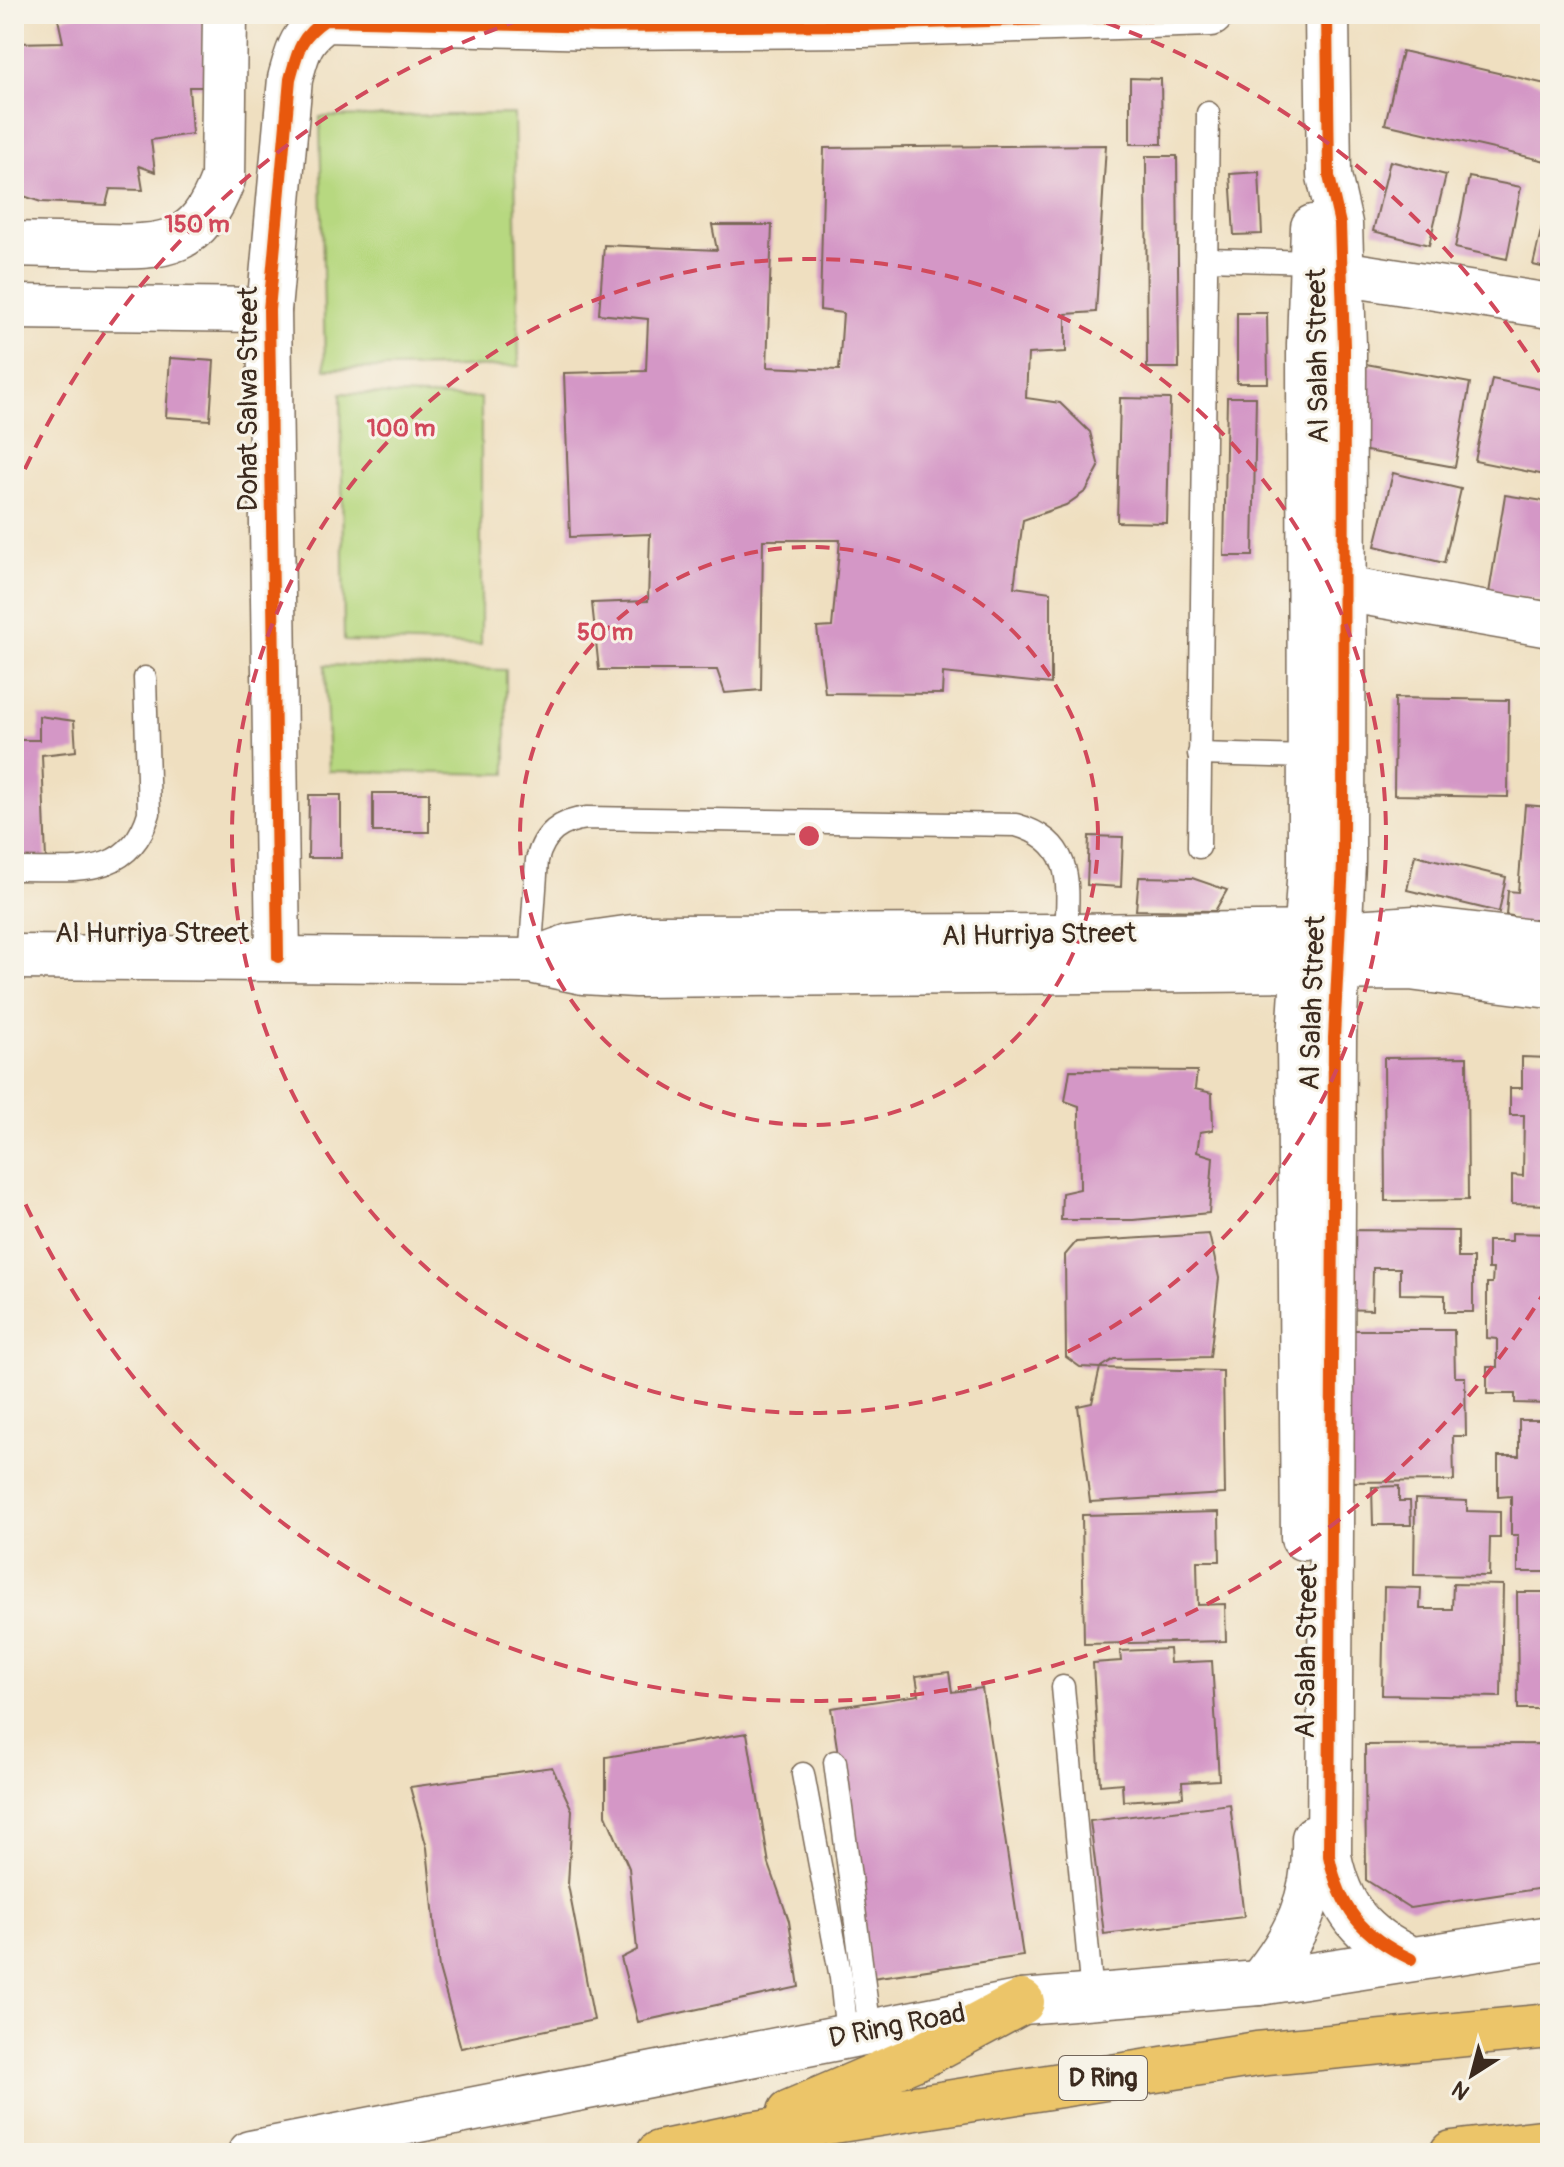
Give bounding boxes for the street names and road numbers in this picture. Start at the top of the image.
street label: Al Salah Street [1299,267,1337,444]
street label: Dohat Salwa Street [231,286,266,512]
street label: Al Salah Street [1292,914,1334,1091]
street label: Al Hurriya Street [55,916,250,951]
street label: Al Hurriya Street [941,916,1137,954]
street label: Al Salah Street [1288,1562,1326,1739]
street label: D Ring Road [826,1996,968,2056]
road number: D Ring [1059,2056,1147,2100]

